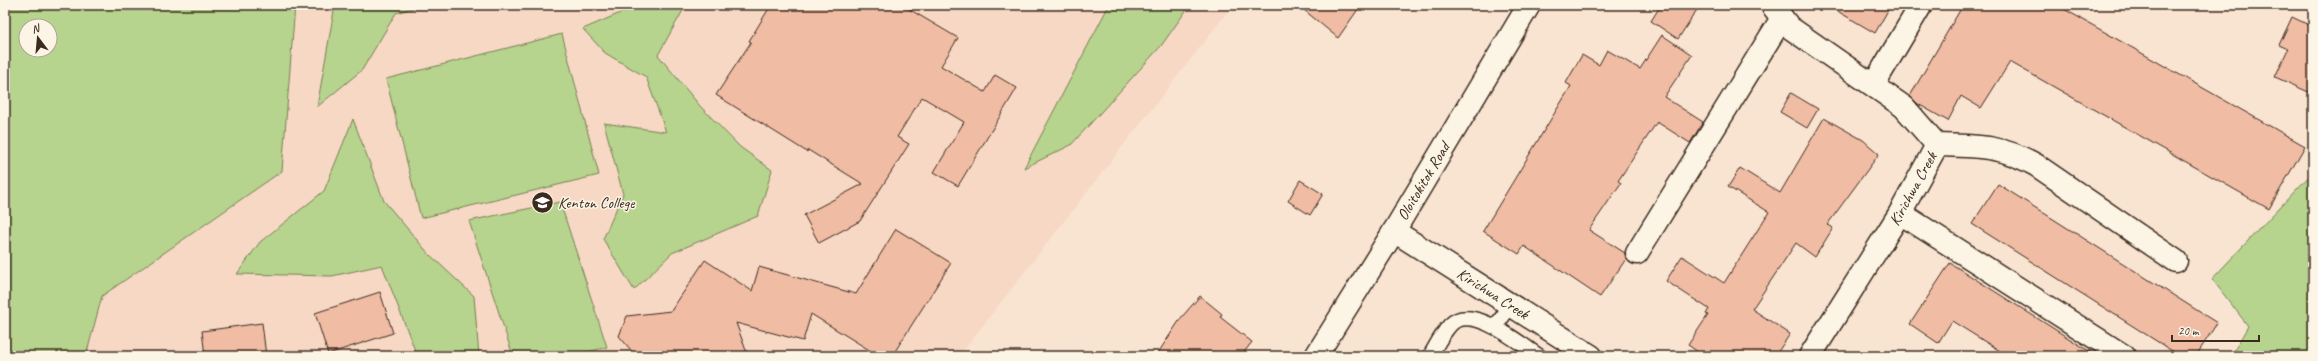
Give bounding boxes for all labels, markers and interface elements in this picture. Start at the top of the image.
north arrow [18,18,58,58]
text: N [30,20,43,36]
street label: Oloitokitok Road [1393,136,1456,224]
street label: Kirichwa Creek [1885,148,1942,229]
school or university icon: Kenton College [529,190,555,216]
place label: Kenton College [558,193,636,213]
street label: Kirichwa Creek [1453,264,1533,324]
scale bar [2172,317,2259,343]
text: 20 m [2178,323,2200,339]

